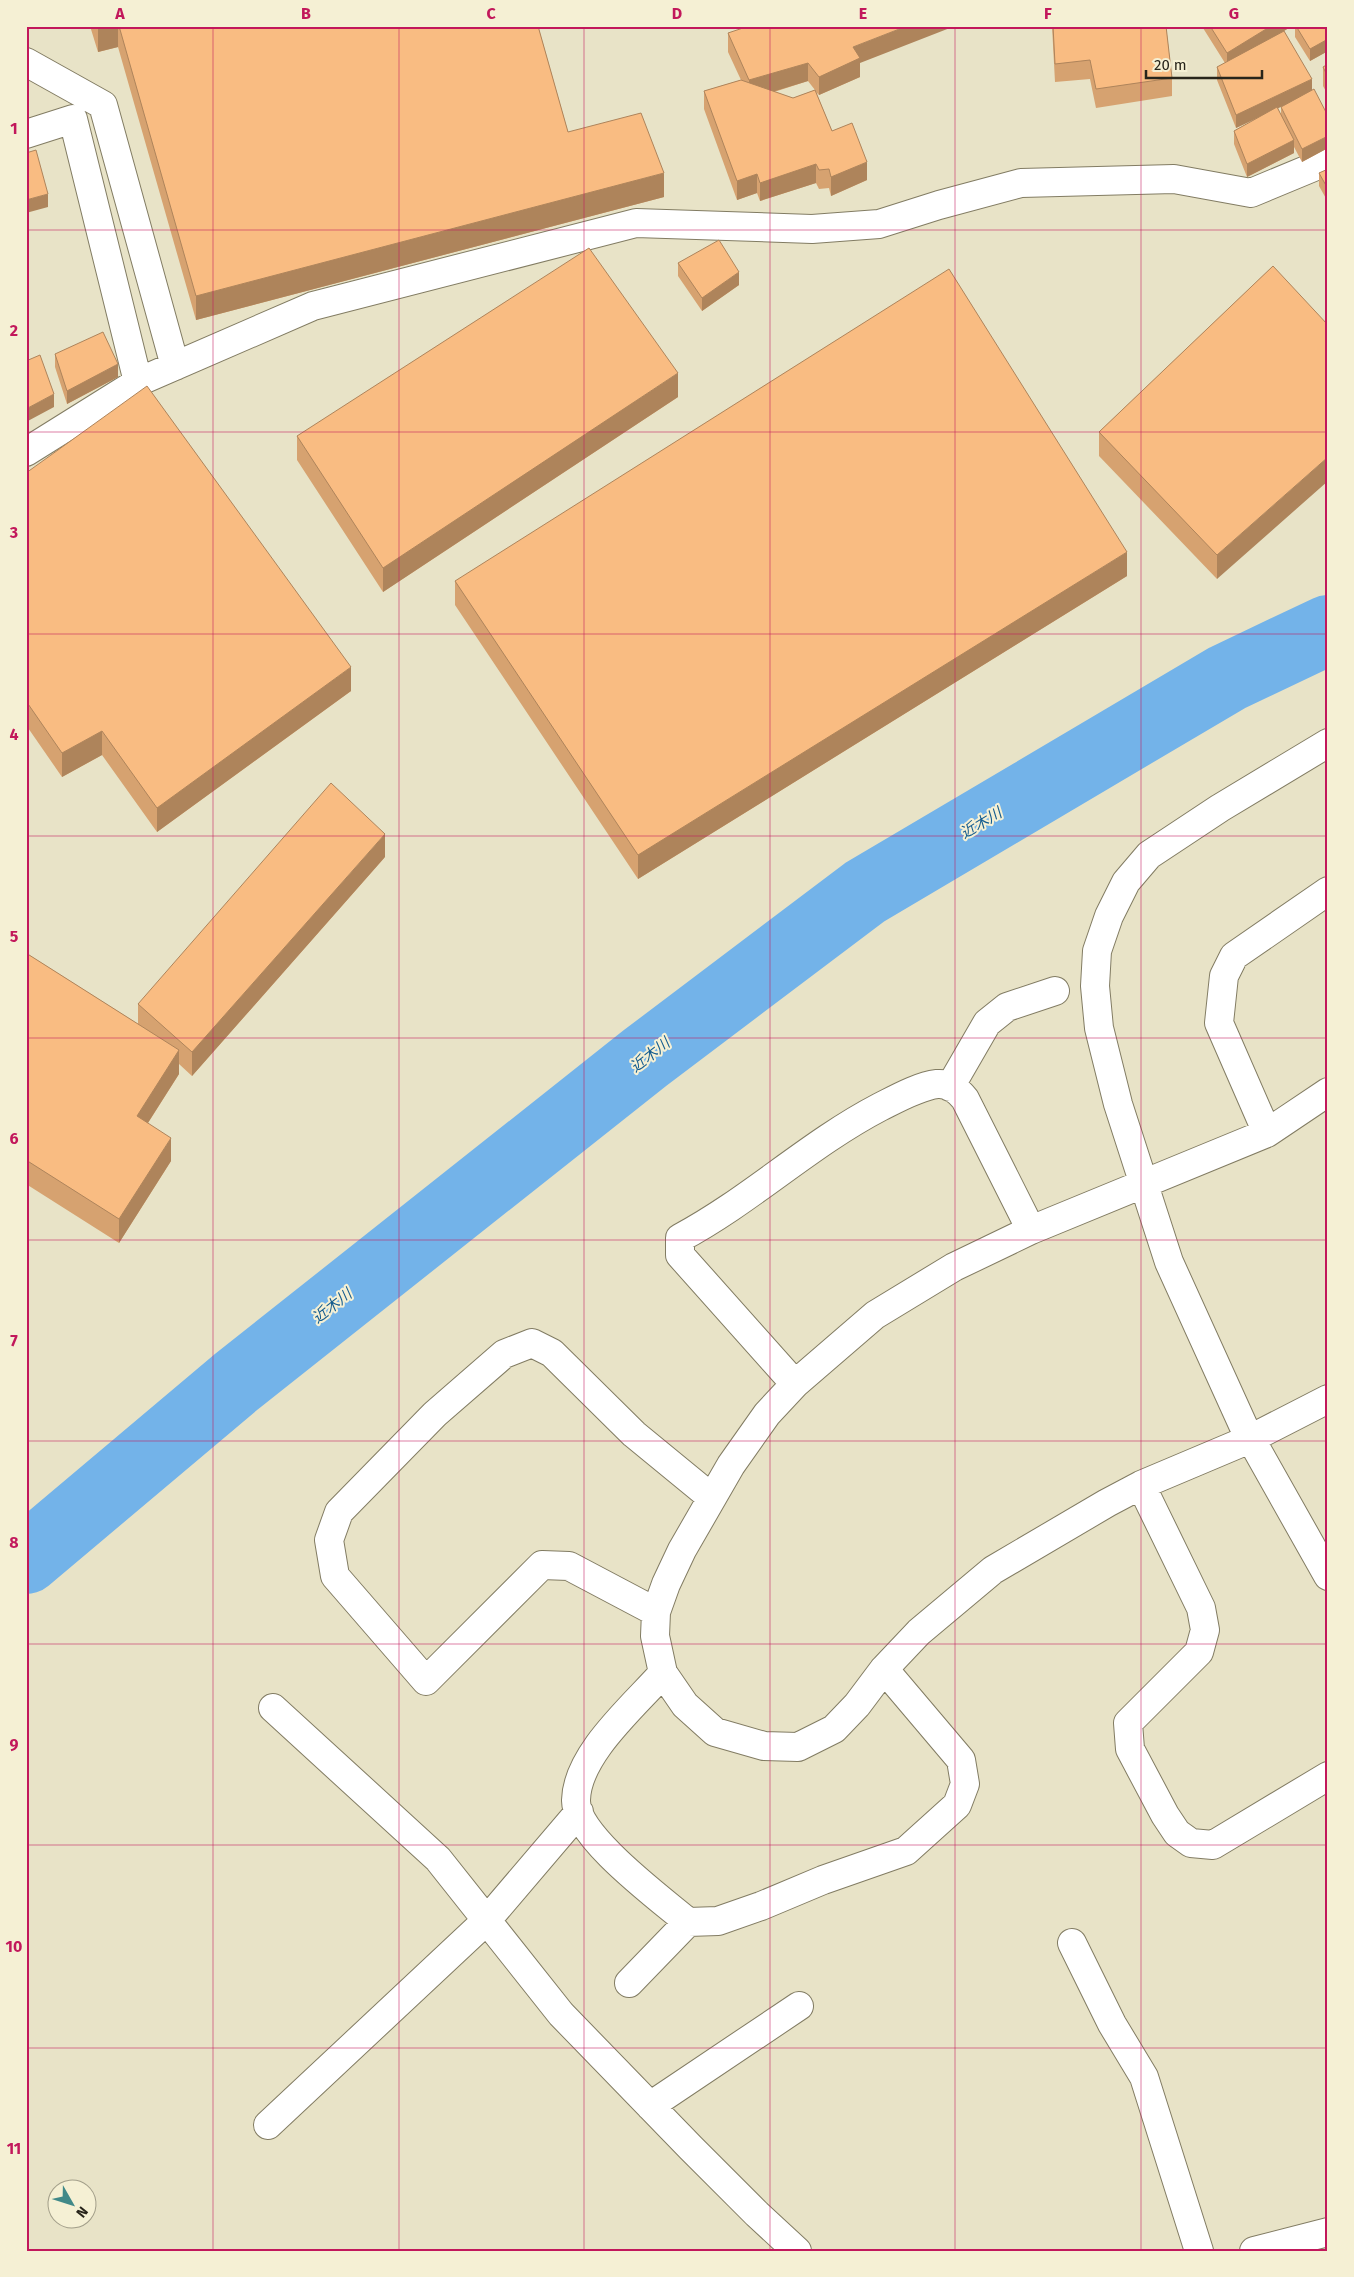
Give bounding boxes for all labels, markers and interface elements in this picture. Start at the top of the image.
text: A [114,4,125,23]
text: B [301,4,311,23]
text: C [486,4,496,23]
text: D [672,4,682,23]
text: E [859,4,867,23]
text: F [1044,4,1052,23]
text: G [1229,4,1239,23]
scale bar [1146,48,1263,80]
text: 20 m [1154,56,1187,74]
text: 1 [10,119,18,138]
text: 2 [10,321,18,340]
text: 3 [9,523,18,542]
text: 4 [9,725,19,744]
water label: 近木川 [957,803,1007,842]
text: 5 [10,927,19,946]
water label: 近木川 [627,1033,675,1076]
text: 6 [9,1129,19,1148]
water label: 近木川 [309,1284,357,1327]
text: 7 [10,1331,18,1350]
text: 8 [9,1533,19,1552]
text: 9 [10,1735,19,1754]
text: 10 [6,1937,22,1956]
text: 11 [7,2139,21,2158]
north arrow [48,2180,98,2230]
text: N [72,2203,91,2221]

